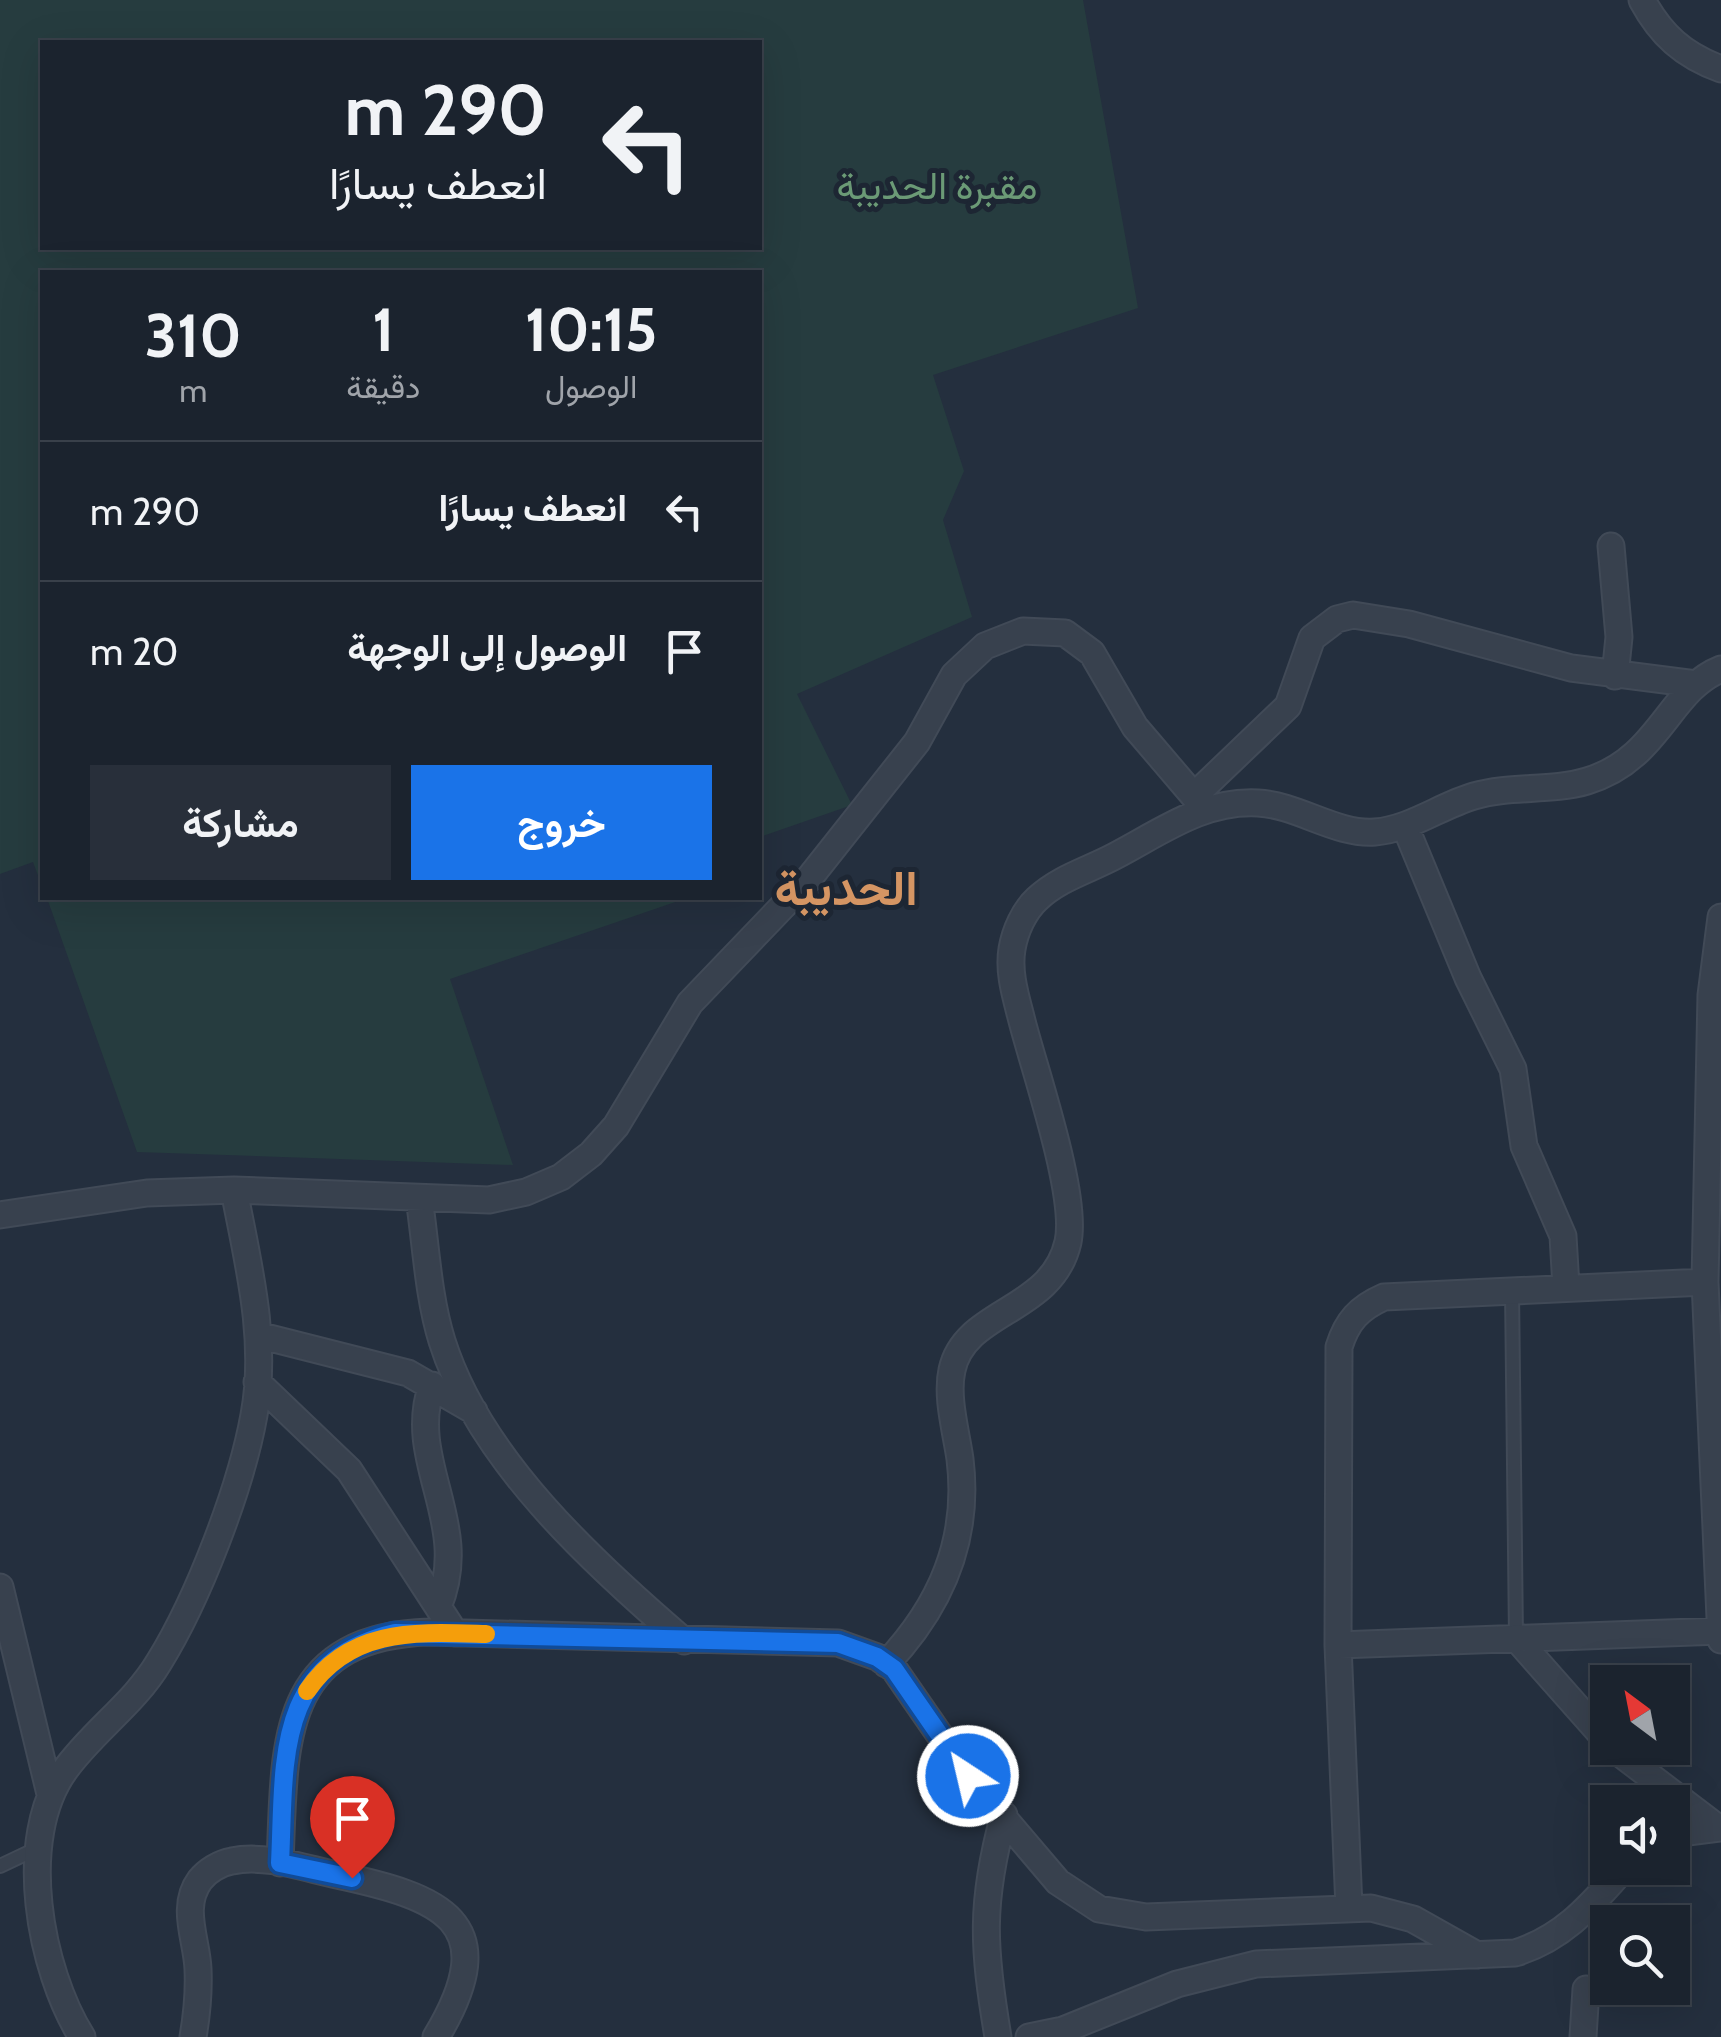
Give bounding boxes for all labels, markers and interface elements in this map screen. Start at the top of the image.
text: 290 m [345,67,547,153]
icon: left [582,80,712,210]
text: انعطف يسارًا [329,156,547,210]
park label: مقبرة الحديبة [837,162,1037,209]
text: 1 [372,293,394,366]
text: 10:15 [525,293,657,366]
text: 310 [145,299,242,372]
text: دقيقة [346,367,420,406]
text: الوصول [545,367,637,406]
text: m [179,371,207,410]
text: انعطف يسارًا [439,484,627,531]
icon: left [657,484,712,539]
text: 290 m [90,488,200,535]
text: الوصول إلى الوجهة [347,624,627,671]
icon: arrive [657,624,712,679]
text: 20 m [90,628,178,675]
button: مشاركة [90,765,391,880]
button: خروج [411,765,712,880]
district label: الحديبة [774,859,918,917]
north arrow [1590,1665,1690,1765]
map controls [1590,1665,1690,2005]
position arrow [916,1724,1020,1828]
pin [310,1776,395,1879]
button: sound [1590,1785,1690,1885]
icon: arrive [325,1791,380,1846]
button: search [1590,1905,1690,2005]

